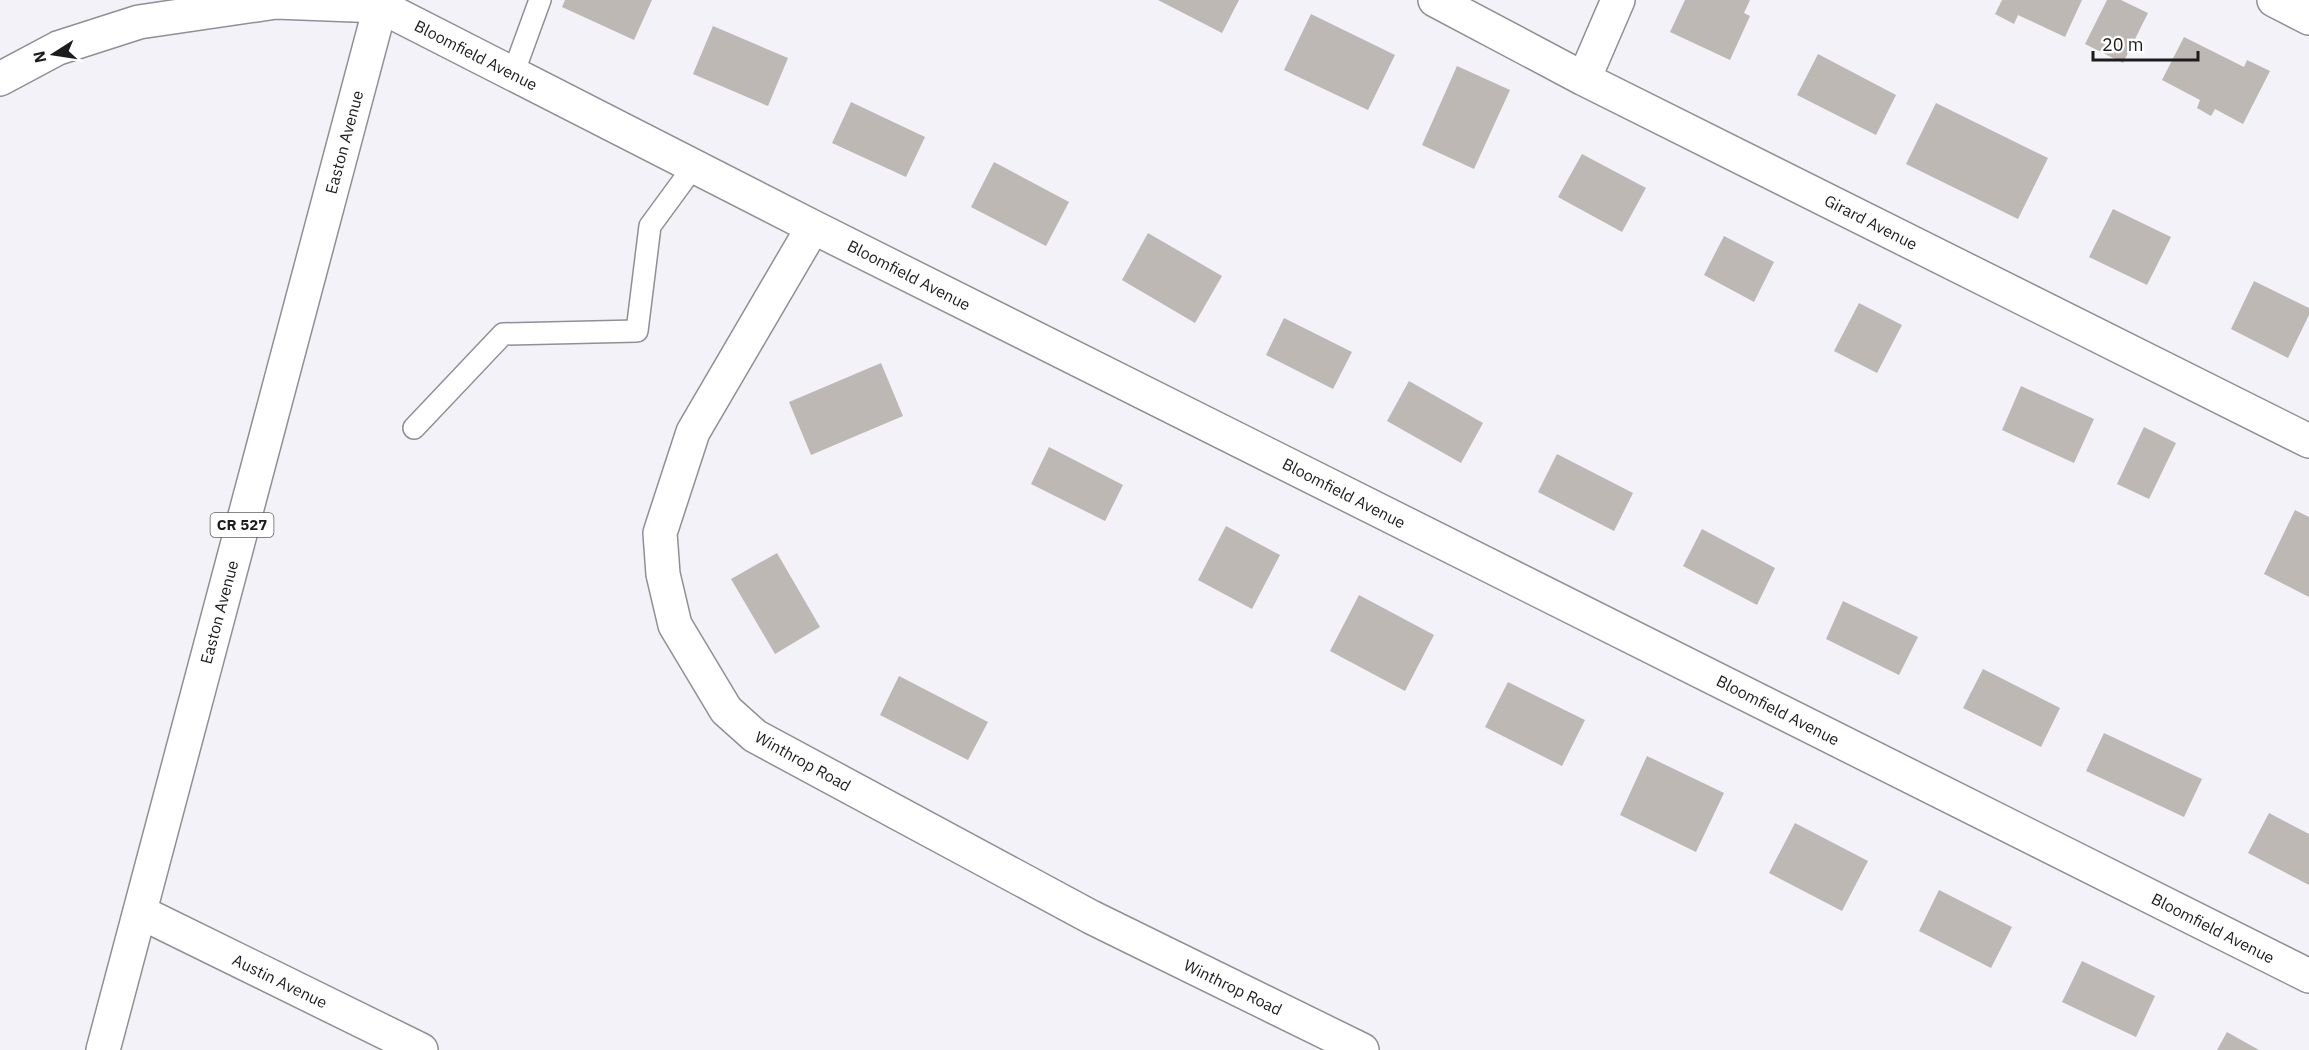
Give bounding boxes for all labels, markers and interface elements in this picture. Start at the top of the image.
street label: Bloomfield Avenue [411,15,541,95]
north arrow [24,24,84,84]
scale bar [2093,24,2198,62]
text: 20 m [2102,33,2144,56]
text: N [28,49,50,65]
street label: Easton Avenue [321,88,367,196]
street label: Girard Avenue [1821,190,1921,254]
street label: Bloomfield Avenue [844,235,974,315]
street label: Bloomfield Avenue [1279,453,1409,533]
road number: CR 527 [210,513,274,537]
street label: Easton Avenue [196,558,242,666]
street label: Bloomfield Avenue [1713,670,1843,750]
street label: Winthrop Road [752,726,854,796]
street label: Bloomfield Avenue [2148,888,2278,968]
street label: Austin Avenue [229,949,331,1013]
street label: Winthrop Road [1181,955,1285,1019]

